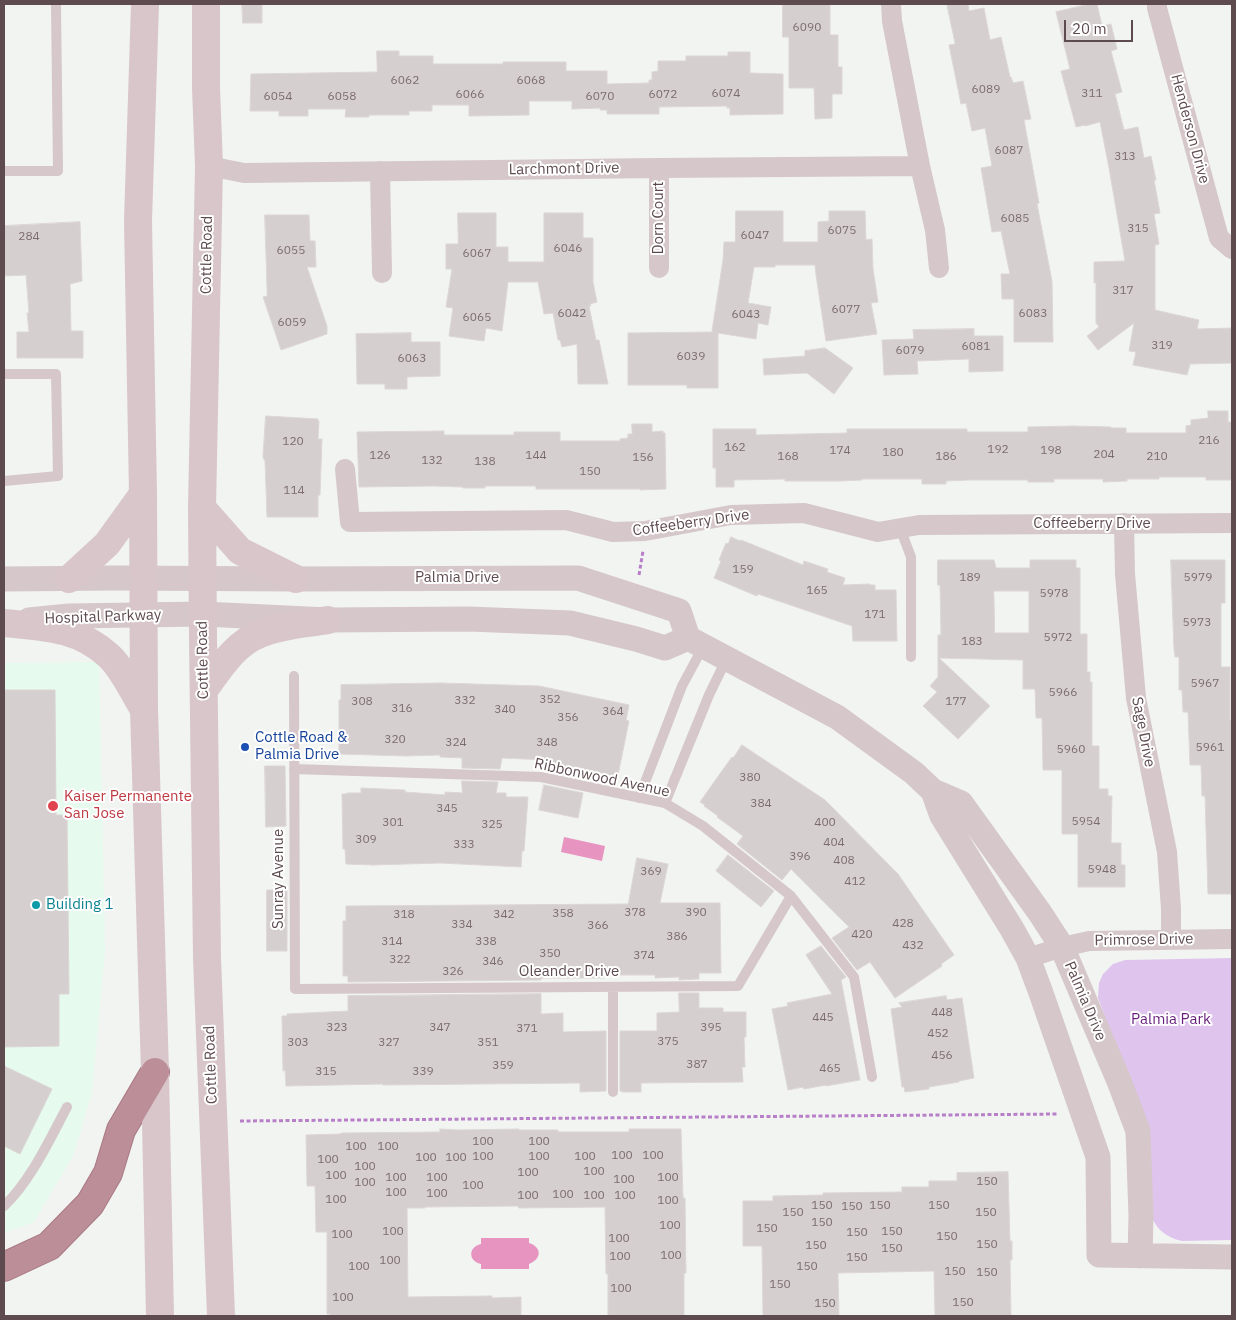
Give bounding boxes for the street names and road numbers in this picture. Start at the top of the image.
street label: Henderson Drive [1167,72,1213,186]
street label: Larchmont Drive [509,159,619,179]
street label: Dorn Court [650,181,668,255]
street label: Cottle Road [197,216,217,294]
street label: Coffeeberry Drive [631,506,751,540]
street label: Coffeeberry Drive [1033,515,1151,533]
street label: Palmia Drive [415,569,499,587]
street label: Hospital Parkway [44,606,162,628]
street label: Cottle Road [193,621,213,699]
street label: Sage Drive [1127,695,1159,769]
street label: Ribbonwood Avenue [533,755,671,801]
street label: Sunray Avenue [270,829,288,929]
street label: Primrose Drive [1094,930,1194,950]
street label: Palmia Drive [1060,959,1110,1043]
street label: Oleander Drive [519,963,619,981]
street label: Cottle Road [201,1025,221,1105]

